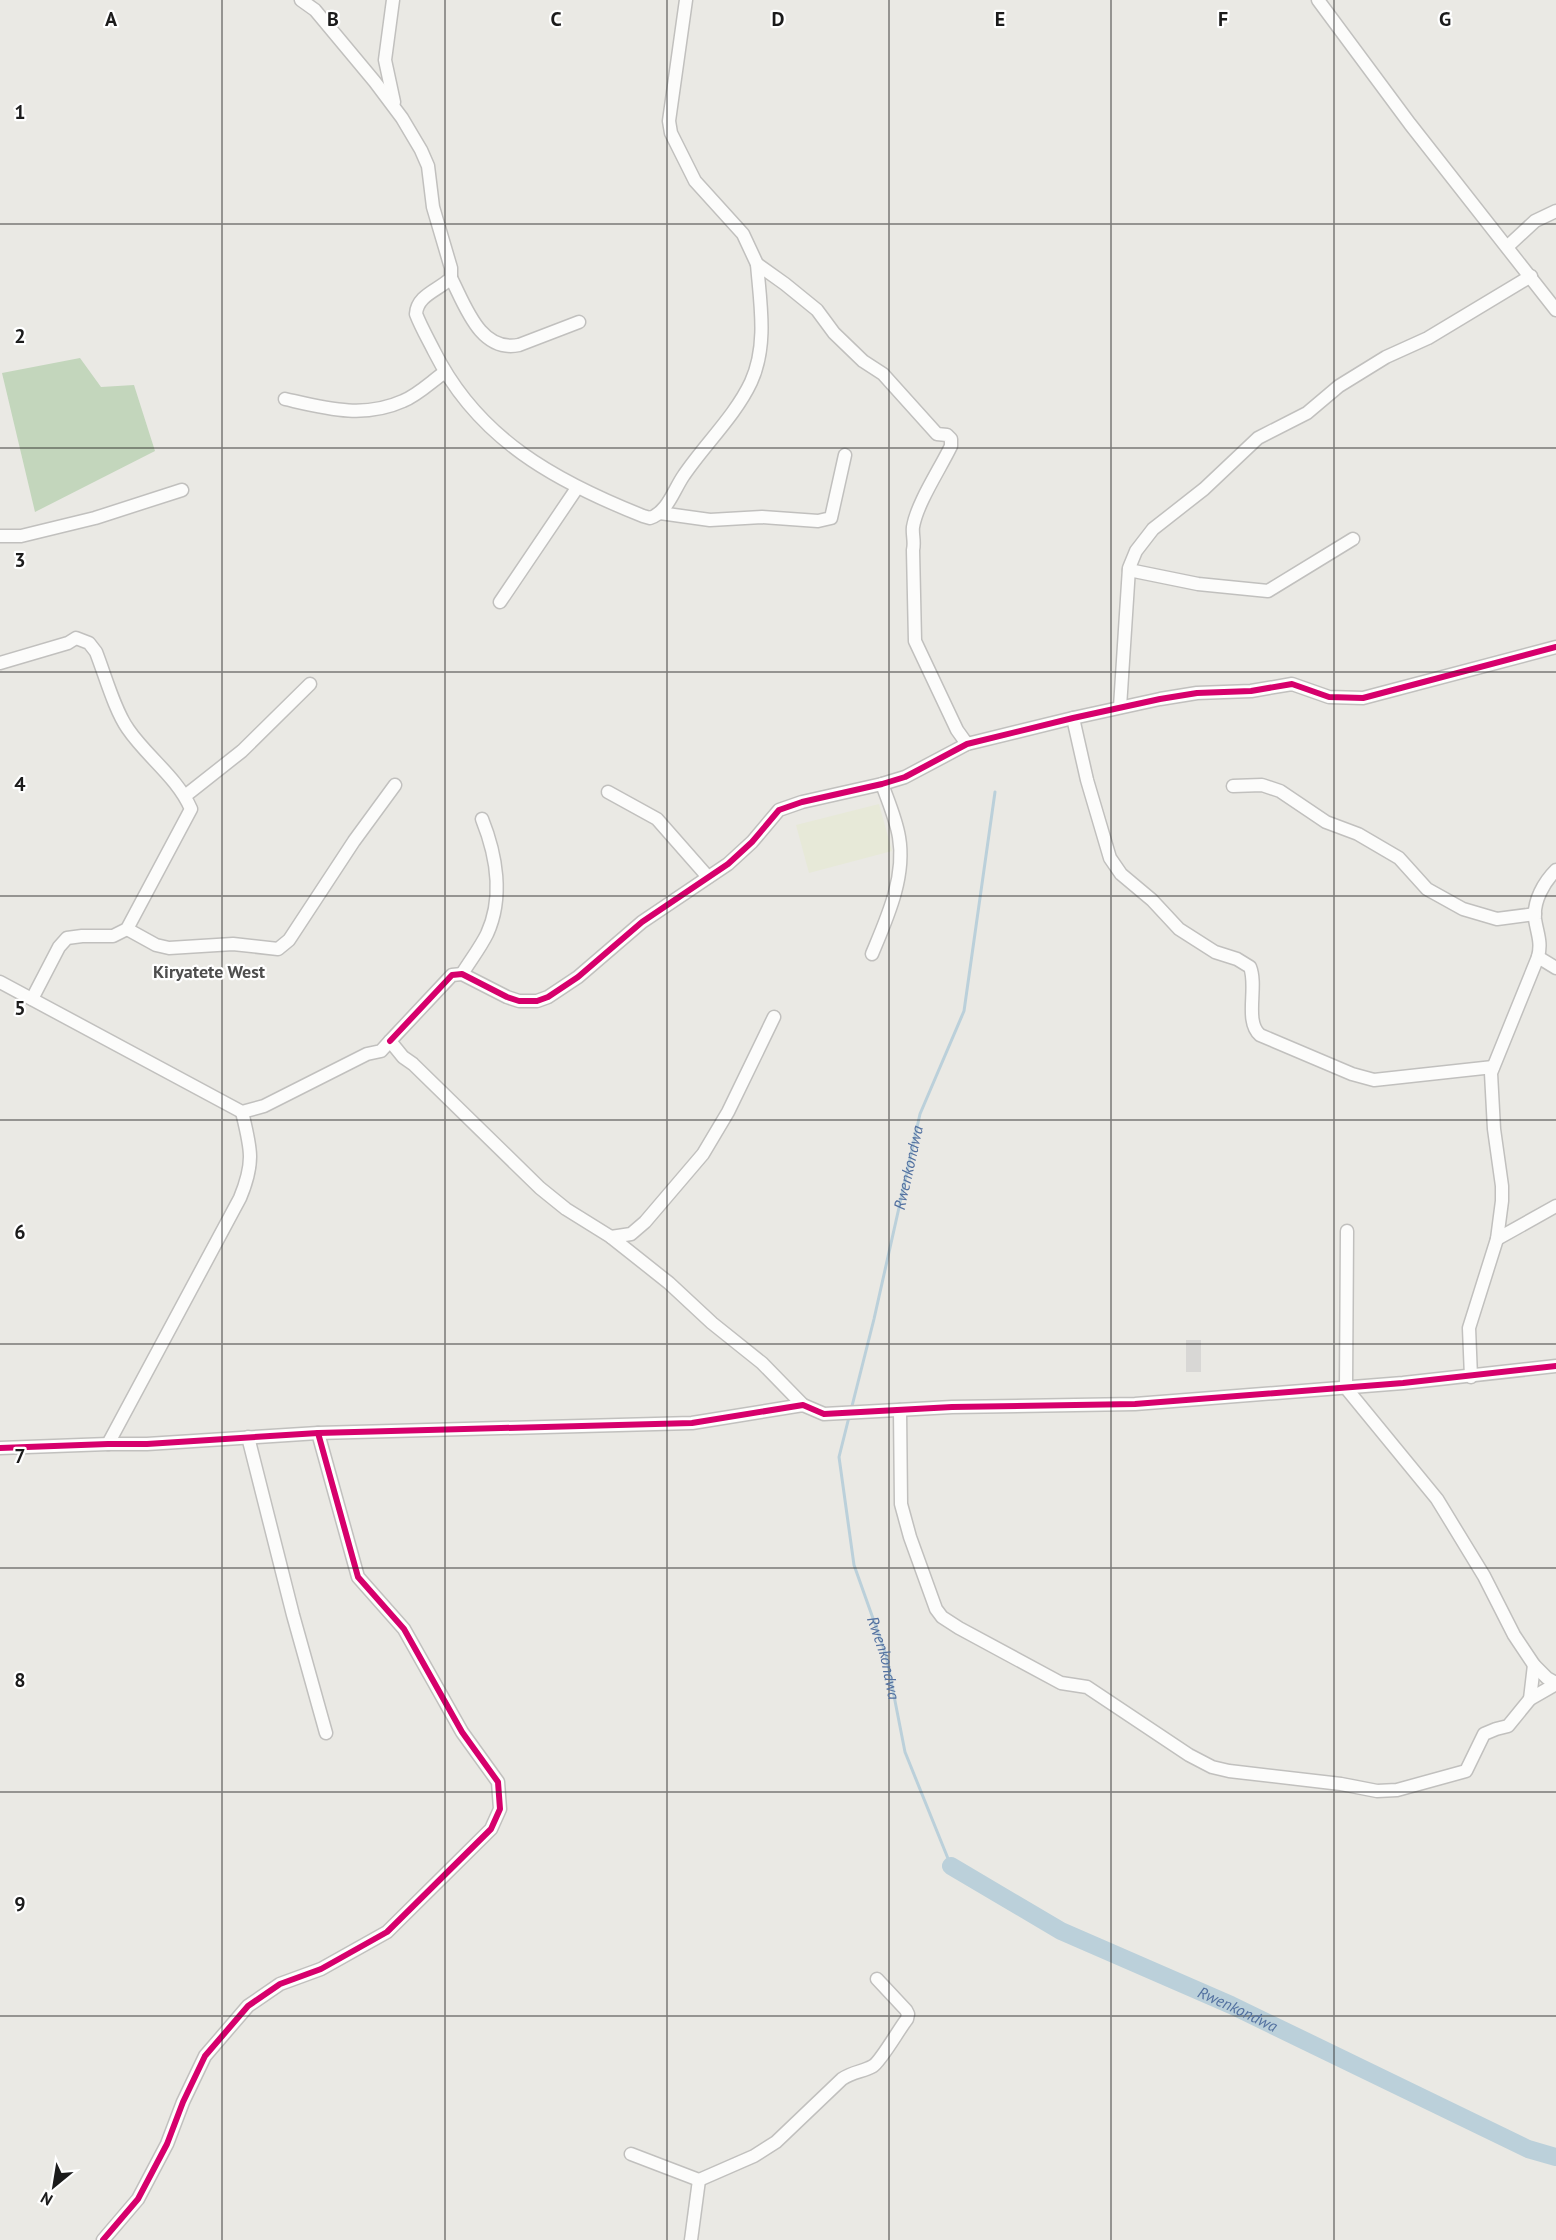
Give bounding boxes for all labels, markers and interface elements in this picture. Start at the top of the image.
text: A [105,6,118,32]
text: B [327,6,339,32]
text: C [550,6,562,32]
text: D [772,6,785,32]
text: E [995,6,1005,32]
text: F [1218,6,1228,32]
text: G [1439,6,1451,32]
text: 1 [14,99,26,125]
text: 2 [14,323,26,349]
text: 3 [14,547,26,573]
text: 4 [14,771,26,797]
district label: Kiryatete West [153,960,266,983]
text: 5 [14,995,26,1021]
water label: Rwenkondwa [889,1123,927,1212]
text: 6 [14,1219,26,1245]
text: 7 [14,1443,26,1469]
water label: Rwenkondwa [863,1613,905,1701]
text: 8 [14,1667,26,1693]
text: 9 [14,1891,26,1917]
water label: Rwenkondwa [1195,1982,1281,2036]
north arrow [24,2156,84,2216]
text: N [37,2188,56,2210]

